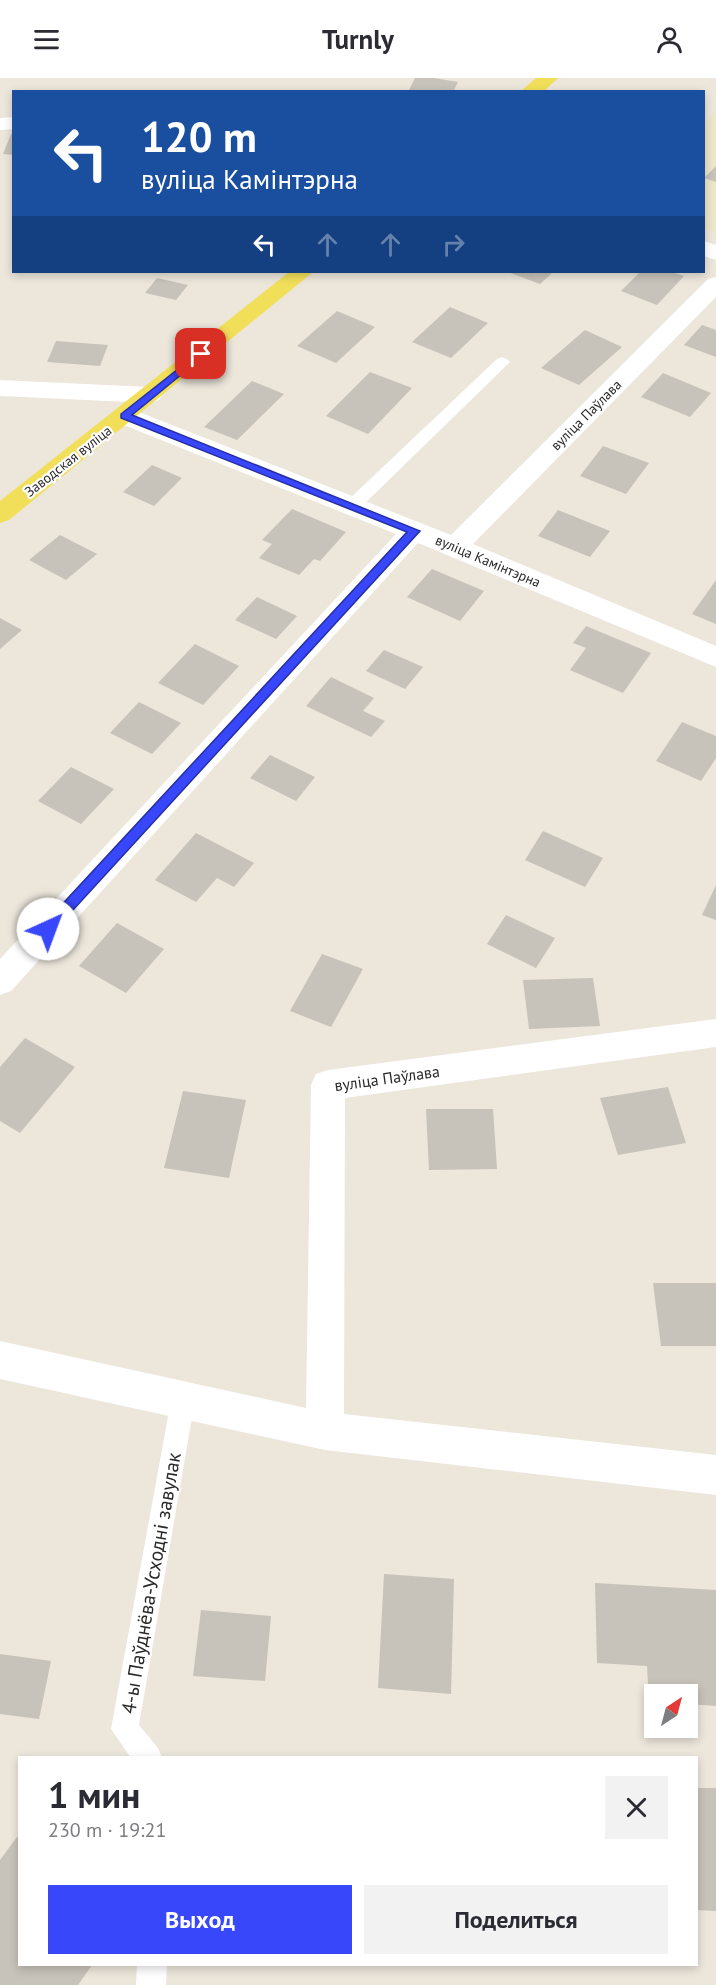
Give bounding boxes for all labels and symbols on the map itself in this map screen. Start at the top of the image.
pin [175,328,226,379]
street label: вуліца Паўлава [547,376,625,454]
street label: Заводская вуліца [21,421,115,501]
street label: вуліца Камінтэрна [433,531,543,591]
position arrow [16,897,80,961]
street label: вуліца Паўлава [333,1061,441,1095]
street label: 4-ы Паўднёва-Усходні завулак [115,1450,187,1716]
north arrow [644,1684,698,1738]

